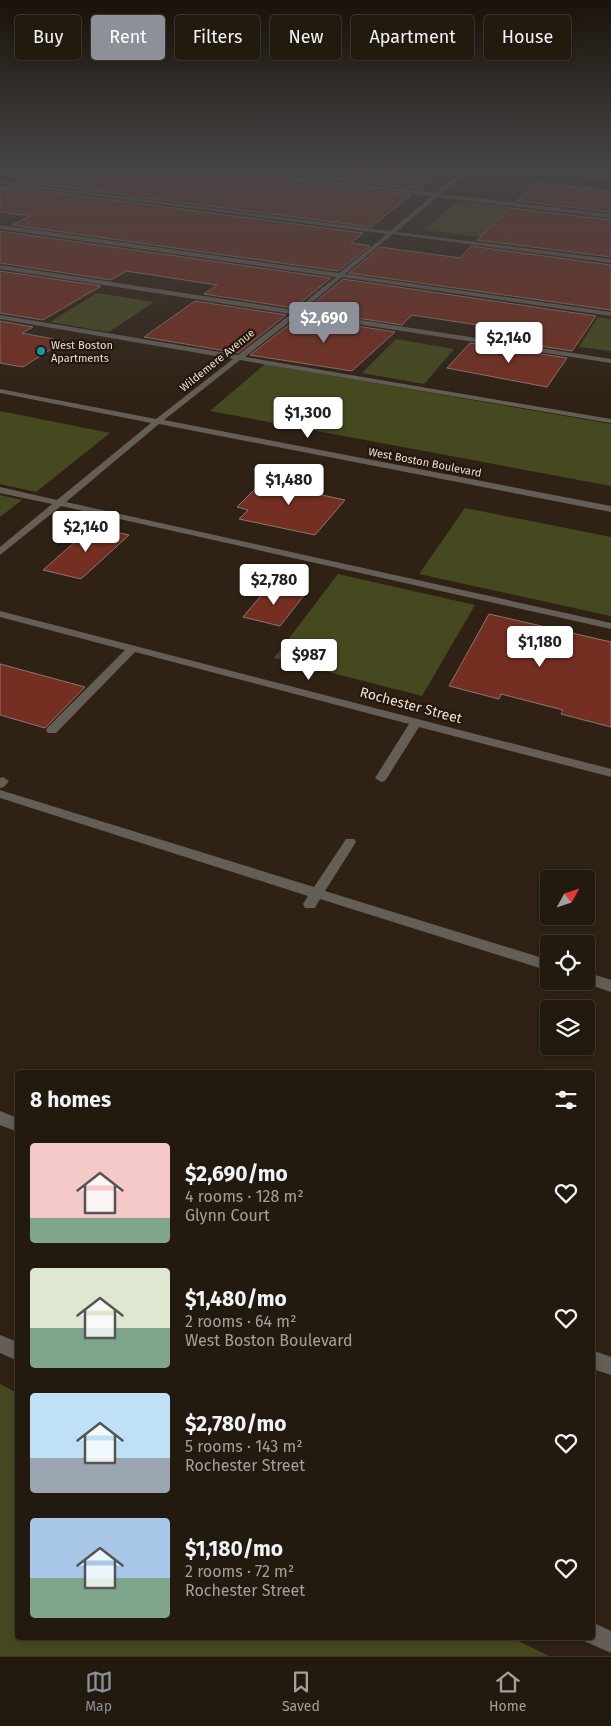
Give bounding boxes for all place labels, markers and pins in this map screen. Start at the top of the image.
pin: $2,690 [283,302,365,344]
pin: $2,140 [468,322,550,364]
place label: West Boston Apartments [51,339,113,365]
marker: West Boston Apartments [35,345,47,357]
pin: $1,300 [267,396,349,439]
pin: $1,480 [248,464,330,506]
pin: $2,140 [45,510,127,553]
pin: $2,780 [233,564,315,606]
pin: $1,180 [499,626,581,668]
pin: $987 [279,638,339,681]

